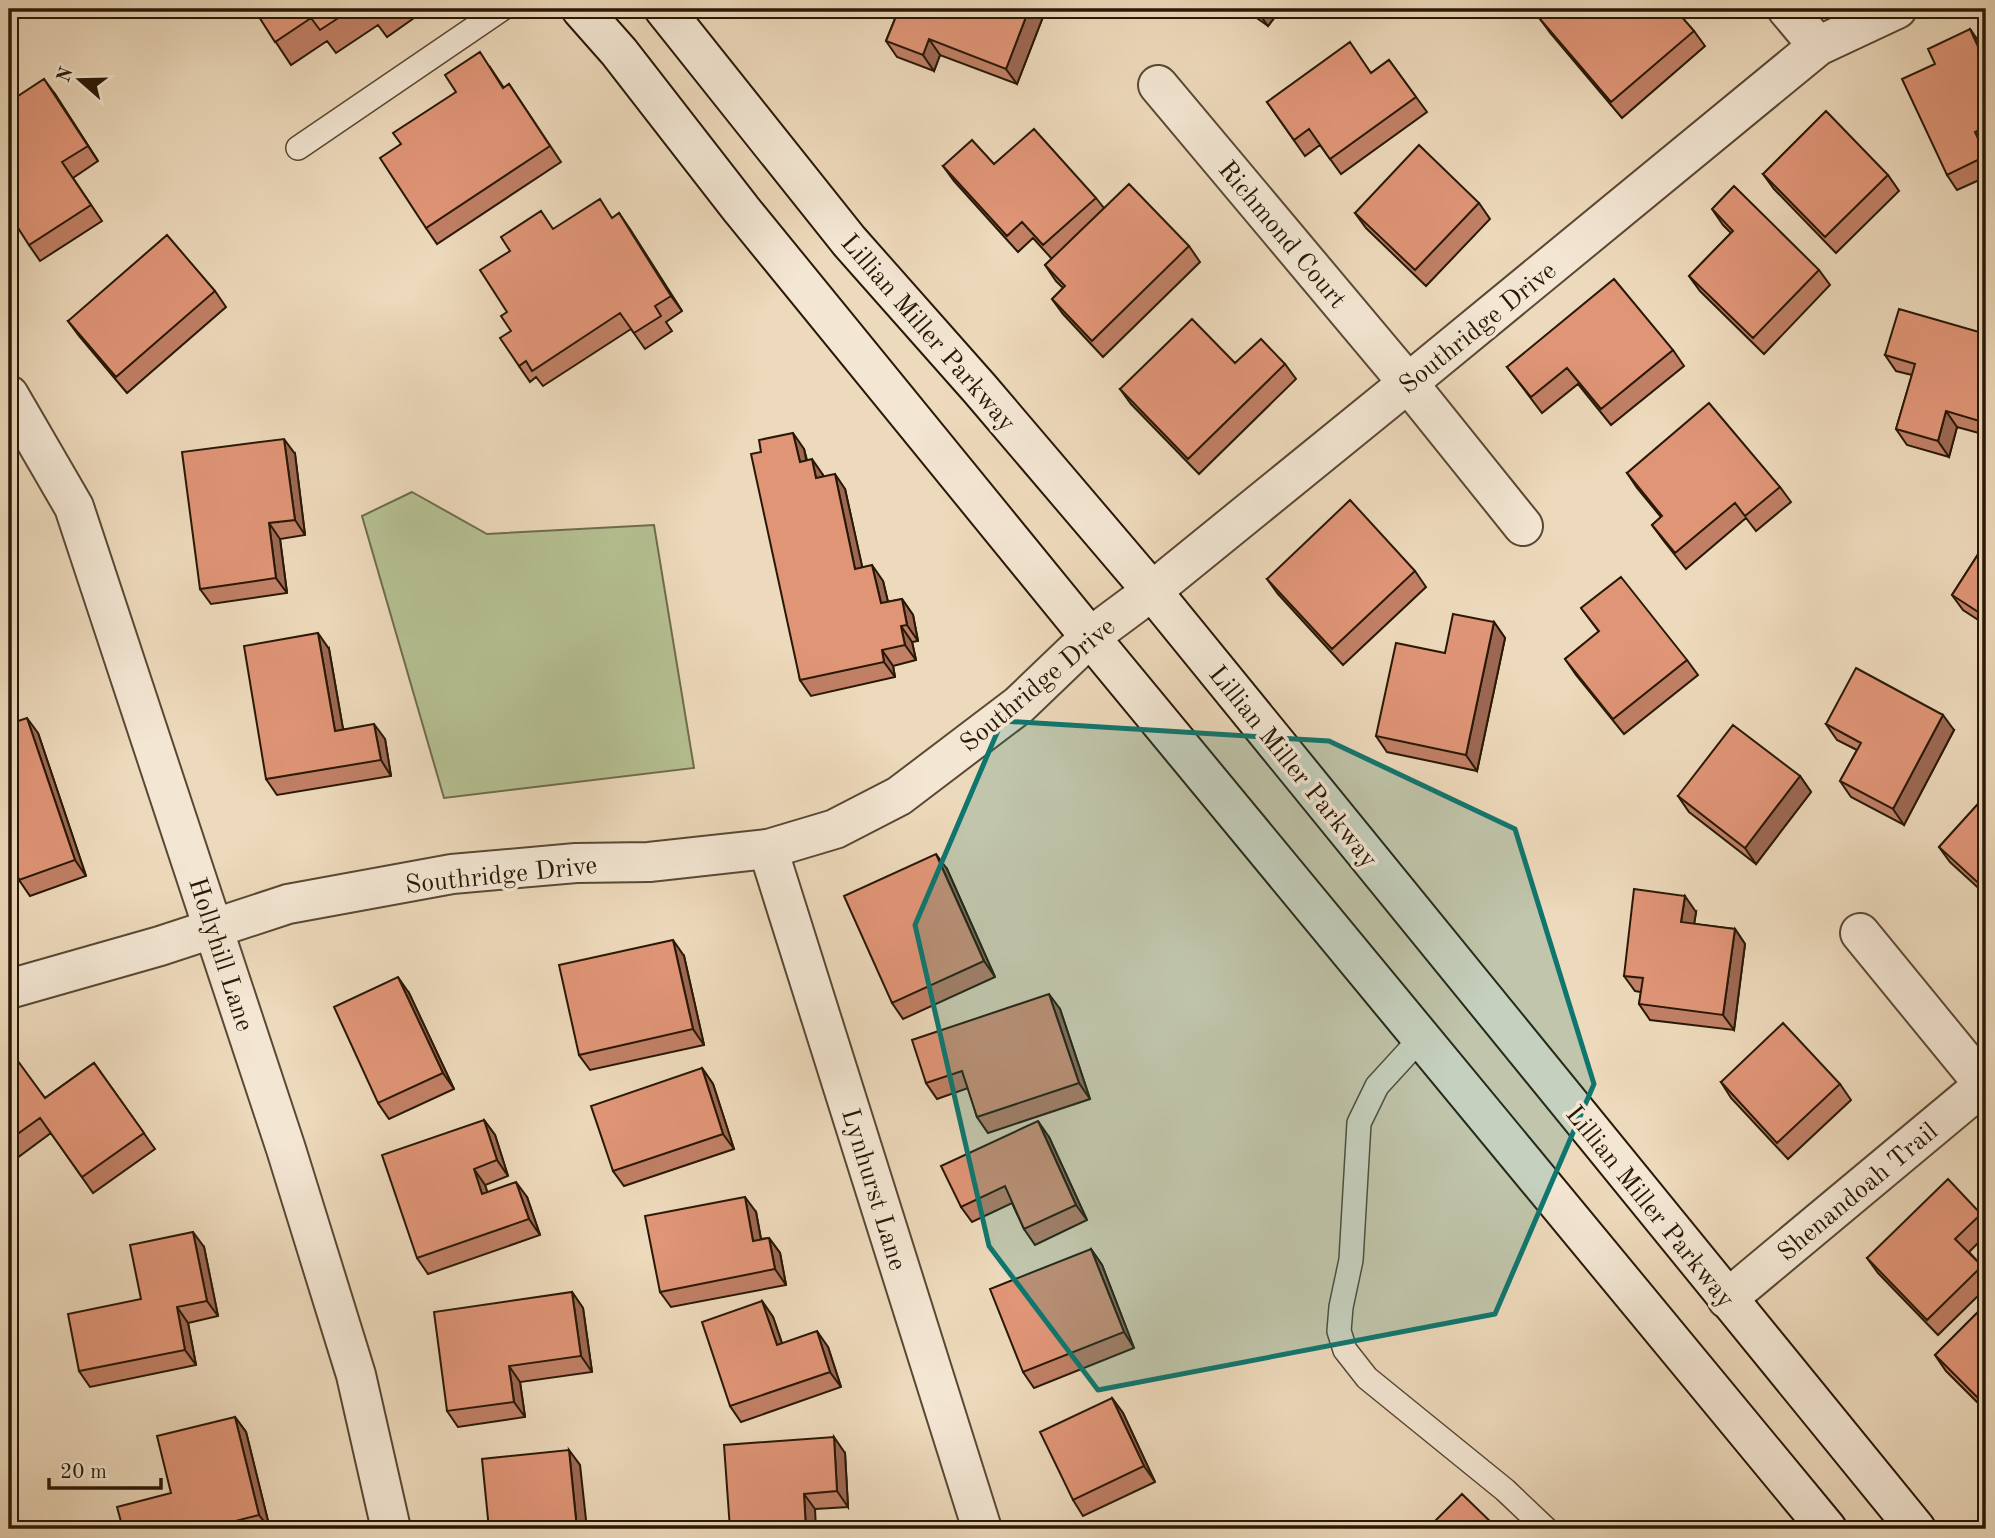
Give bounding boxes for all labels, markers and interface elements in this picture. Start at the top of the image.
north arrow [46,46,116,116]
text: N [55,65,78,85]
street label: Richmond Court [1213,157,1350,314]
street label: Lillian Miller Parkway [835,230,1020,437]
street label: Southridge Drive [1395,258,1561,399]
street label: Southridge Drive [956,613,1121,758]
street label: Lillian Miller Parkway [1203,661,1382,873]
street label: Southridge Drive [404,853,599,899]
street label: Hollyhill Lane [183,875,257,1035]
street label: Lillian Miller Parkway [1560,1101,1739,1313]
street label: Lynhurst Lane [836,1106,910,1274]
street label: Shenandoah Trail [1773,1118,1943,1267]
scale bar [49,1447,161,1491]
text: 20 m [60,1462,107,1483]

